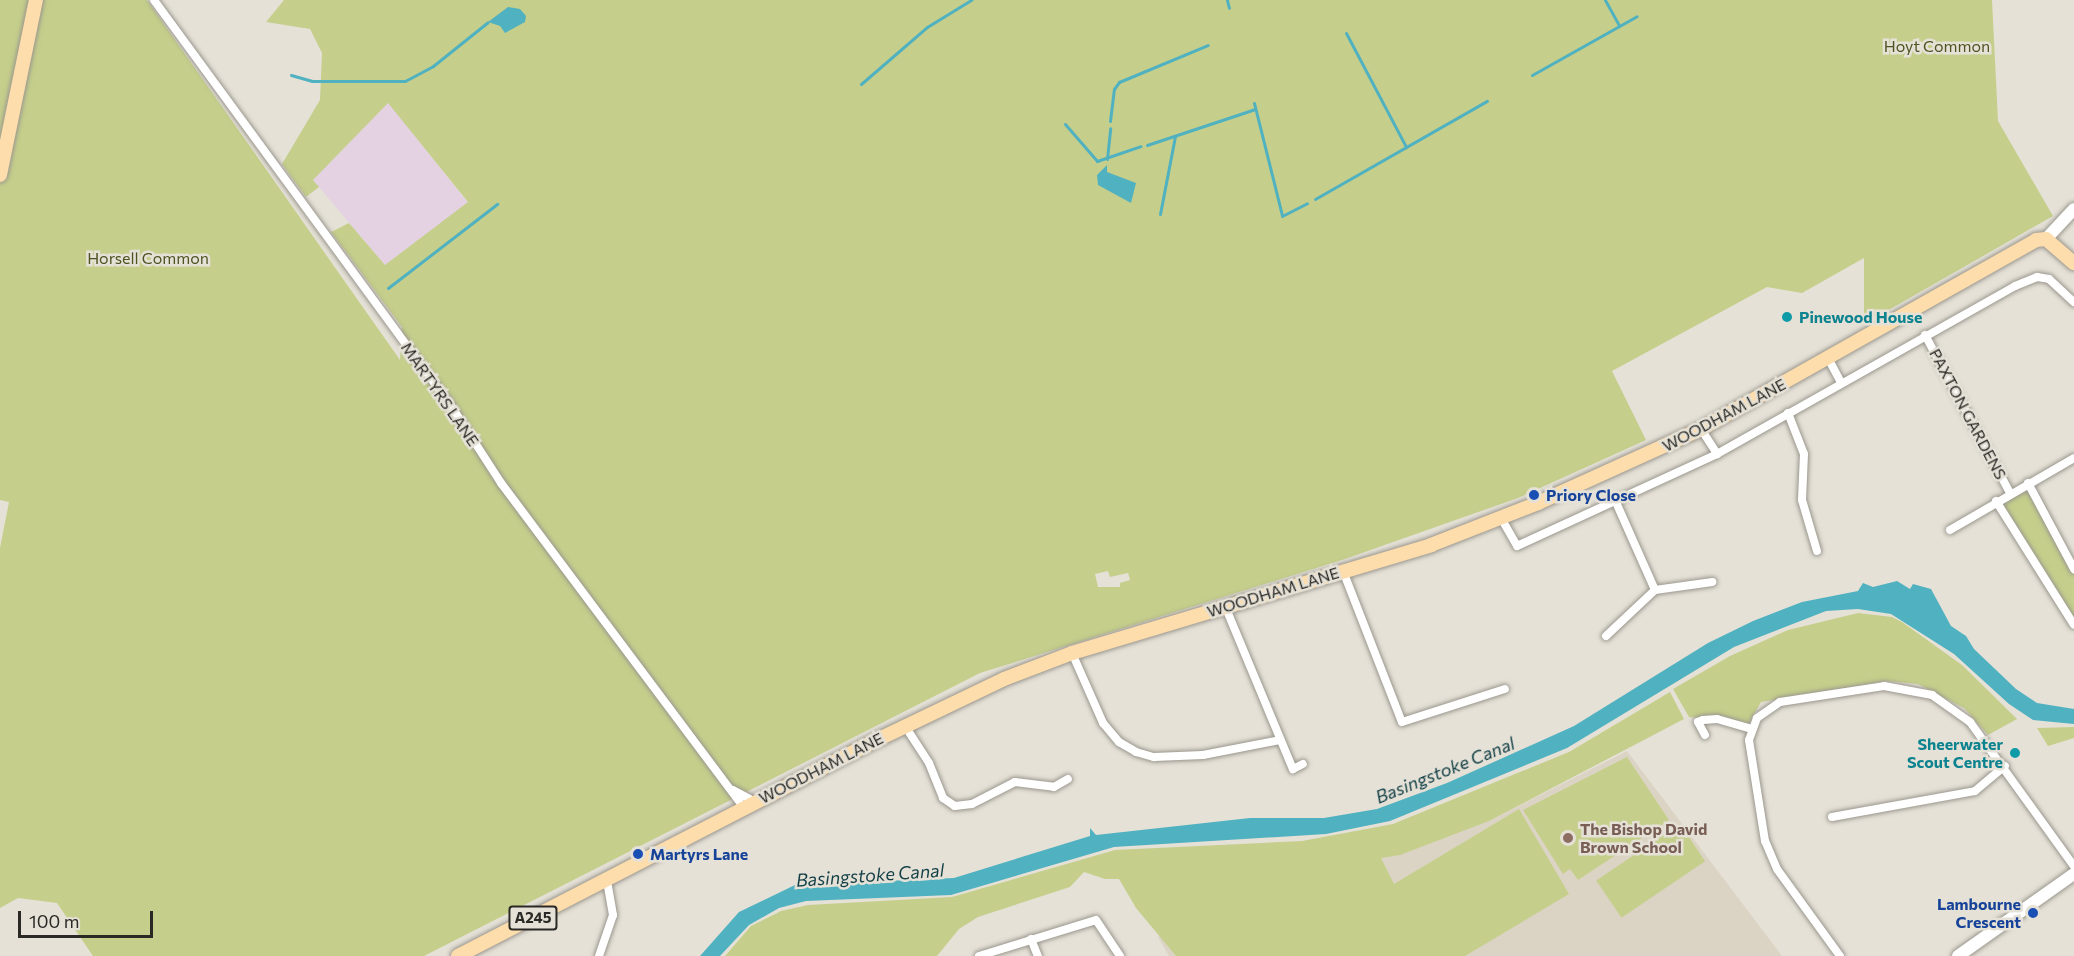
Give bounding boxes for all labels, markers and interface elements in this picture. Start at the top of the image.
park label: Hoyt Common [1884,36,1990,56]
park label: Horsell Common [87,248,209,268]
place label: Pinewood House [1799,307,1922,327]
marker: Pinewood House [1780,310,1794,324]
street label: MARTYRS LANE [397,338,483,450]
street label: PAXTON GARDENS [1925,345,2011,483]
street label: WOODHAM LANE [1659,374,1789,456]
place label: Priory Close [1546,485,1636,505]
marker: Priory Close [1527,488,1541,502]
street label: WOODHAM LANE [1205,563,1341,621]
street label: WOODHAM LANE [756,728,886,808]
water label: Basingstoke Canal [1372,732,1518,808]
place label: Sheerwater Scout Centre [1907,734,2003,772]
marker: Sheerwater Scout Centre [2008,746,2022,760]
place label: The Bishop David Brown School [1580,819,1707,857]
marker: The Bishop David Brown School [1561,831,1575,845]
place label: Martyrs Lane [650,844,748,864]
marker: Martyrs Lane [631,847,645,861]
water label: Basingstoke Canal [795,859,945,891]
place label: Lambourne Crescent [1937,894,2021,932]
scale bar [21,899,156,937]
road number: A245 [508,906,558,930]
marker: Lambourne Crescent [2026,906,2040,920]
text: 100 m [29,910,79,932]

